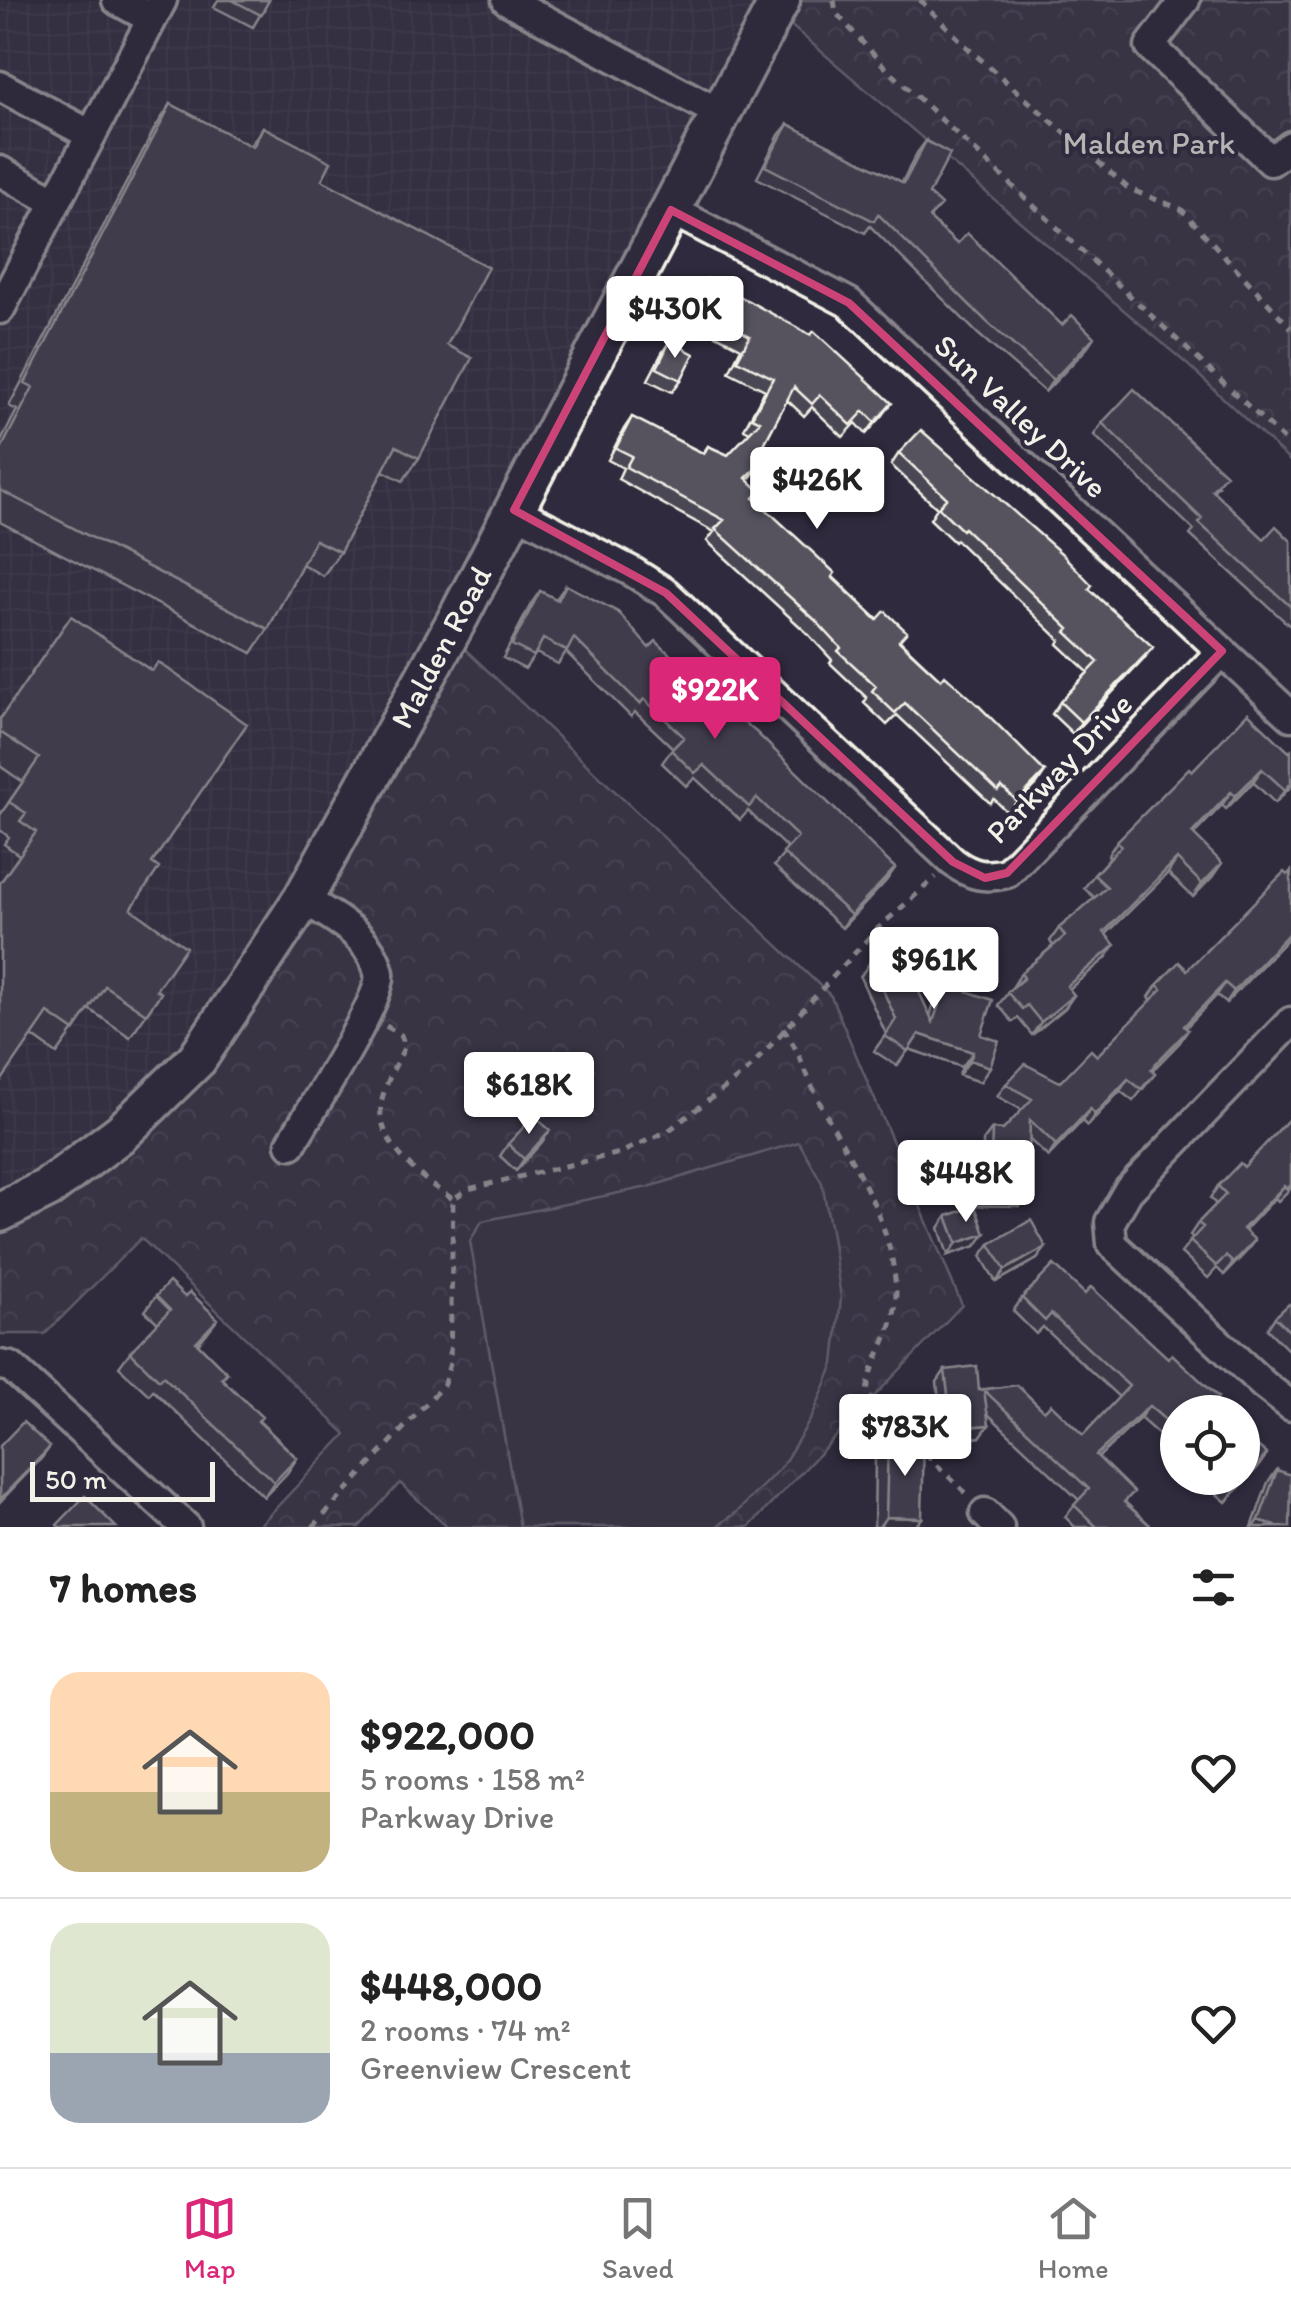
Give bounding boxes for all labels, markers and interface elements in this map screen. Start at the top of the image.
park label: Malden Park [1063,124,1235,162]
pin: $430K [605,276,745,361]
text: $430K [628,289,722,327]
street label: Sun Valley Drive [927,326,1115,506]
pin: $426K [747,447,887,532]
text: $426K [772,460,862,498]
street label: Malden Road [382,559,500,735]
pin: $922K [645,657,785,742]
text: $922K [671,670,759,708]
street label: Parkway Drive [978,685,1140,851]
pin: $961K [864,927,1004,1012]
text: $961K [891,940,977,978]
pin: $618K [459,1052,599,1137]
text: $618K [486,1065,572,1103]
pin: $448K [896,1140,1036,1225]
text: $448K [920,1153,1012,1191]
pin: $783K [835,1394,975,1479]
map controls [1160,1395,1260,1495]
button: locate [1160,1395,1260,1495]
text: $783K [861,1407,949,1445]
scale bar [30,1457,215,1502]
text: 50 m [45,1462,107,1496]
icon: filters [1186,1560,1241,1615]
text: 7 homes [50,1562,197,1613]
text: $922,000 [360,1709,535,1760]
icon: home [130,1712,250,1832]
icon: heart [1186,1745,1241,1800]
text: 5 rooms · 158 m² [360,1760,585,1798]
text: Parkway Drive [360,1798,554,1836]
text: $448,000 [360,1960,542,2011]
icon: home [130,1963,250,2083]
icon: heart [1186,1996,1241,2051]
text: 2 rooms · 74 m² [360,2011,571,2049]
text: Greenview Crescent [360,2049,631,2087]
tab: Map [182,2191,237,2285]
tab: Saved [602,2191,673,2285]
tab: Home [1038,2191,1109,2285]

